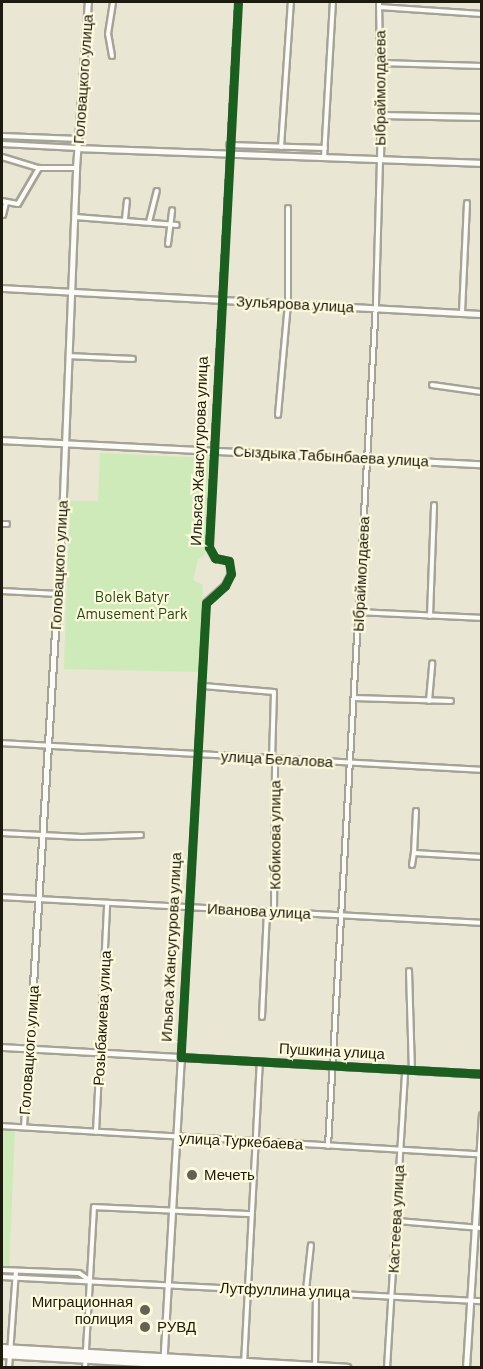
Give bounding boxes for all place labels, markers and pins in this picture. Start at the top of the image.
place label: Мечеть [204,1166,255,1184]
marker: Мечеть [185,1168,199,1182]
place label: Миграционная полиция [32,1292,133,1327]
marker: Миграционная полиция [138,1303,152,1317]
place label: РУВД [157,1318,196,1336]
marker: РУВД [138,1320,152,1334]

